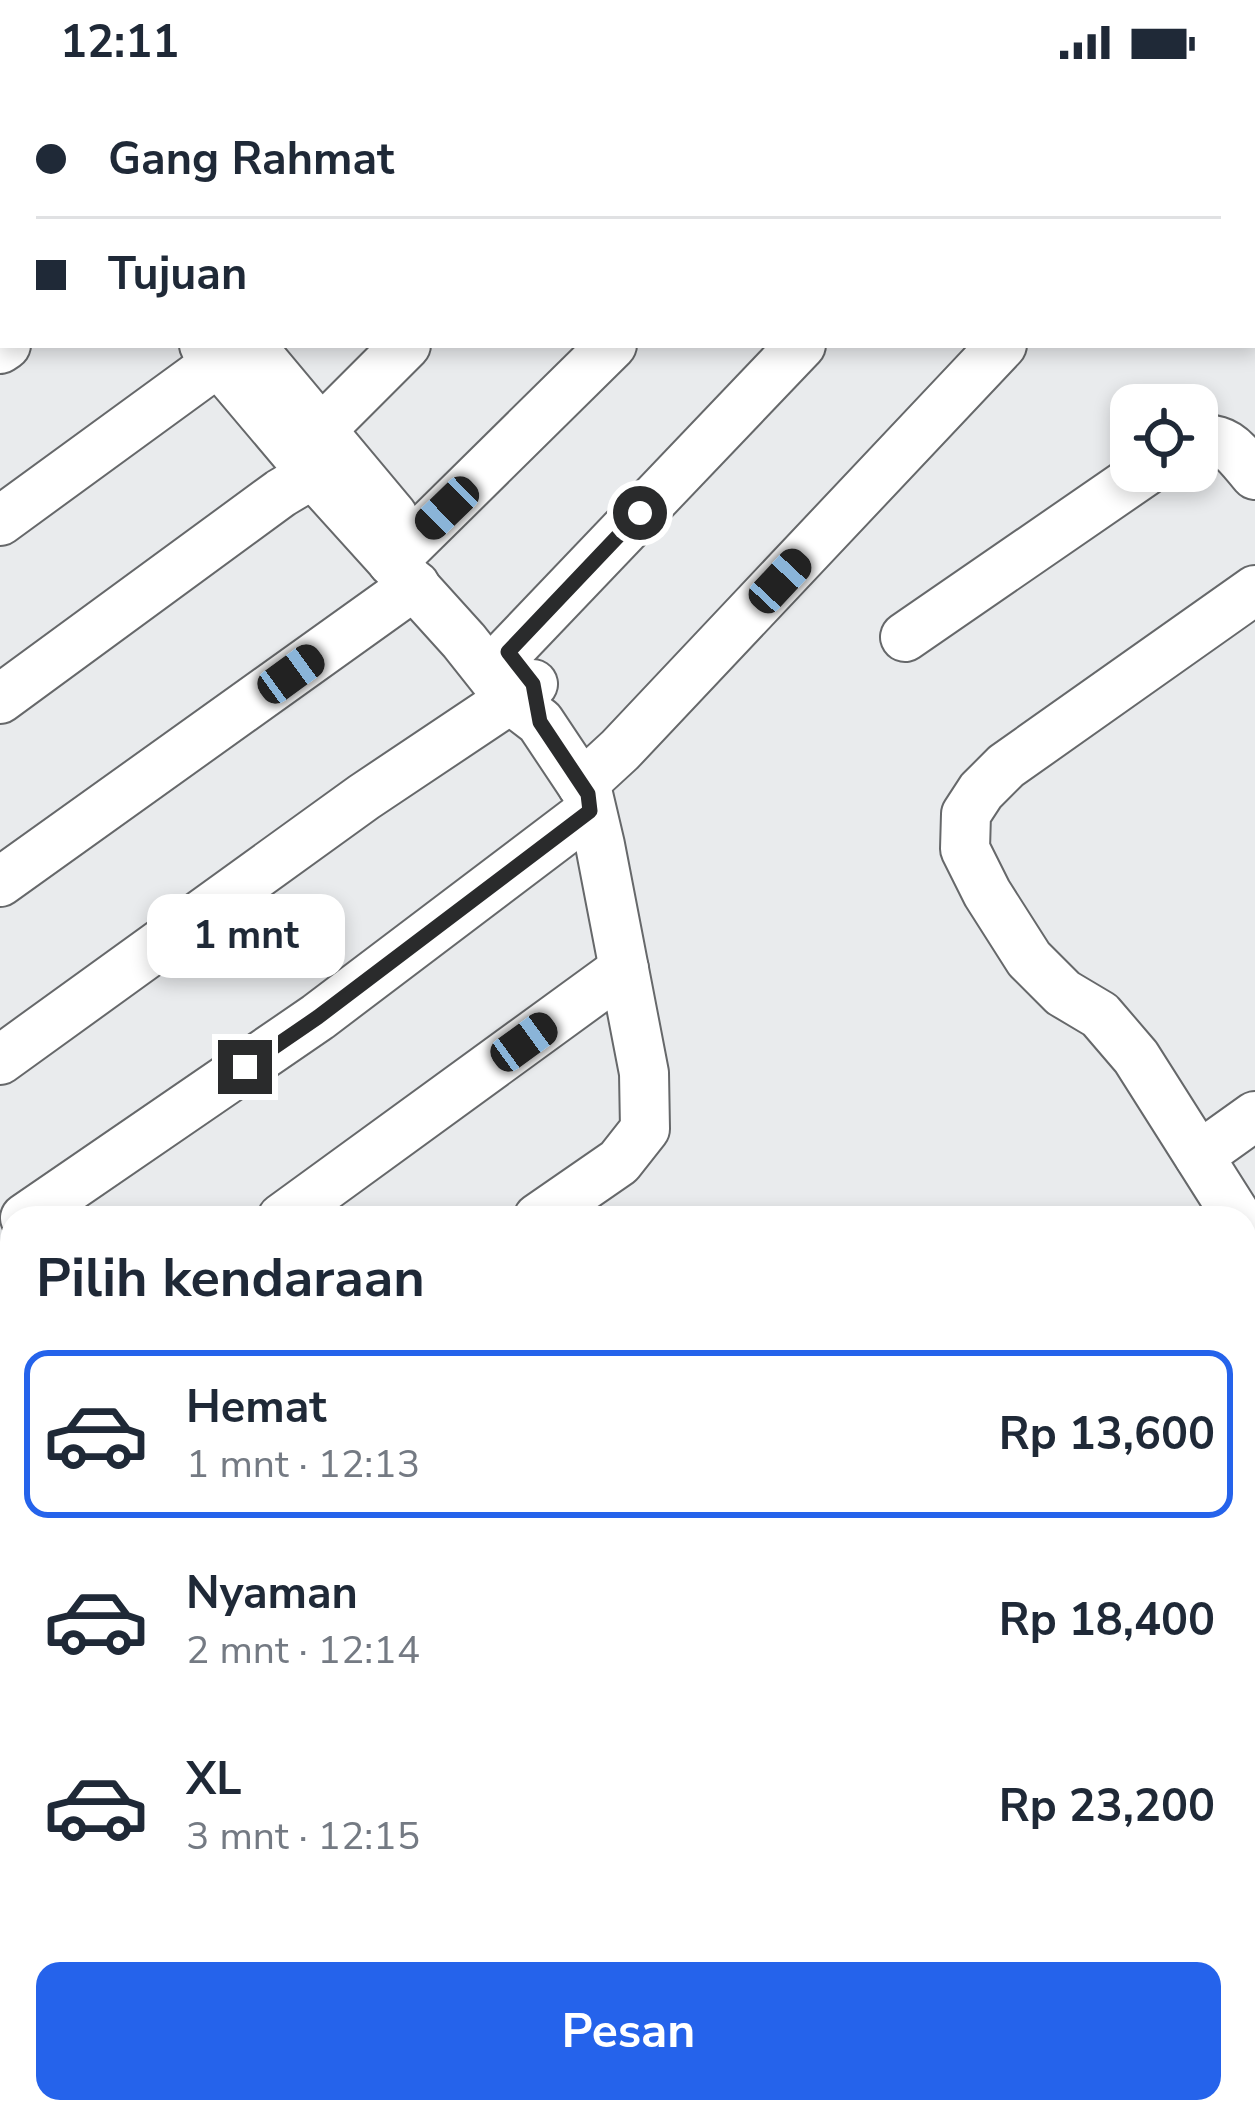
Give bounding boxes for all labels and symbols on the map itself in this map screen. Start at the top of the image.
car [409,470,485,546]
route start [613,486,667,540]
car [742,542,818,620]
car [251,638,331,710]
callout: 1 mnt [146,893,344,977]
car [484,1006,564,1078]
route end [218,1040,272,1094]

